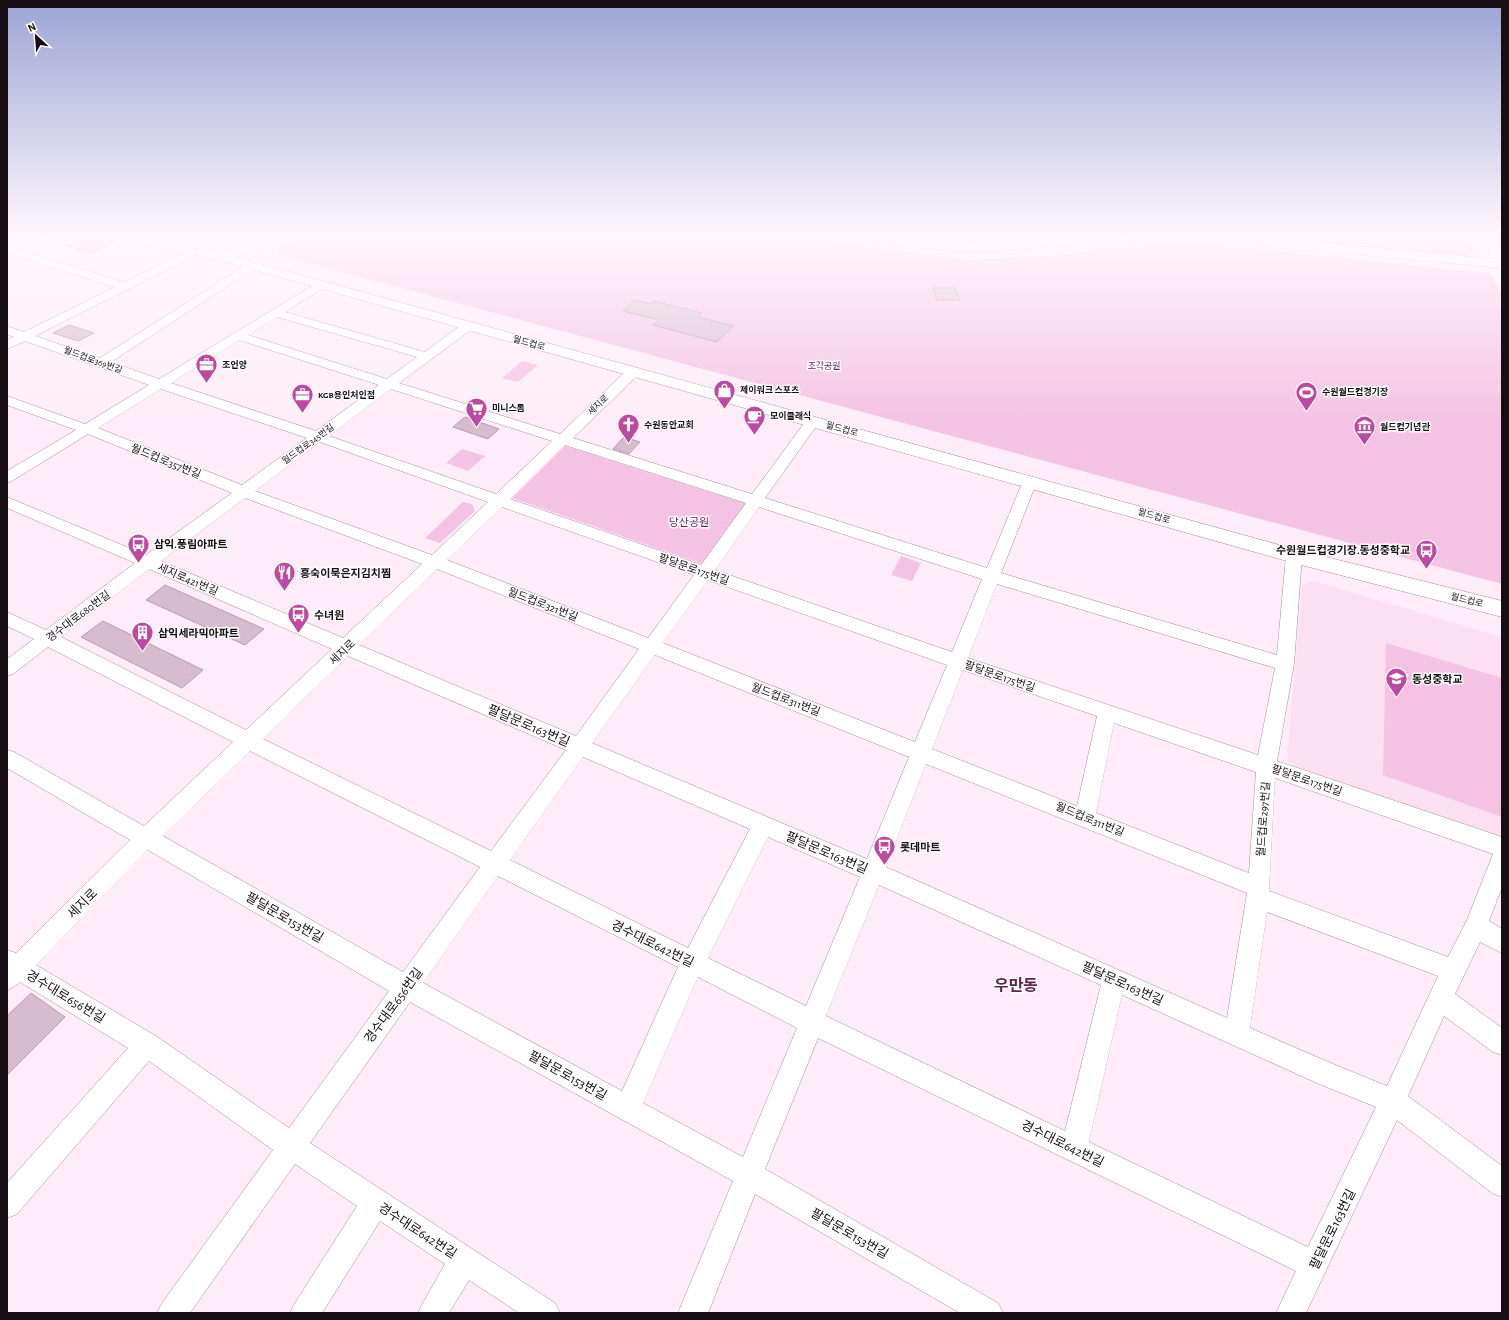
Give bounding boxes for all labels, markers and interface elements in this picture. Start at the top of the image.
north arrow [16,16,56,56]
text: N [26,21,38,34]
street label: 월드컵로 [512,334,546,352]
street label: 월드컵로369번길 [62,345,124,375]
office icon: 조언양 [194,352,220,385]
place label: 조언양 [222,360,247,370]
park label: 조각공원 [807,361,841,371]
shop icon: 제이워크 스포츠 [711,377,737,410]
sports icon: 수원월드컵경기장 [1294,379,1320,412]
office icon: KGB용인처인점 [289,382,315,415]
place label: 제이워크 스포츠 [740,385,799,395]
place label: 수원월드컵경기장 [1322,387,1388,397]
place label: KGB용인처인점 [318,390,375,400]
street label: 세지로 [586,393,610,417]
supermarket icon: 미니스톱 [463,395,489,428]
place label: 미니스톱 [492,403,525,413]
cafe icon: 모이클래식 [741,403,767,436]
place label: 모이클래식 [770,411,811,421]
church icon: 수원동안교회 [615,412,641,445]
museum icon: 월드컵기념관 [1351,414,1377,447]
place label: 수원동안교회 [644,420,694,430]
street label: 월드컵로 [825,420,859,438]
street label: 월드컵로345번길 [280,422,336,466]
place label: 월드컵기념관 [1380,422,1430,432]
street label: 월드컵로357번길 [129,442,202,481]
street label: 월드컵로 [1137,507,1171,525]
park label: 당산공원 [669,517,709,528]
bus stop icon: 삼익.풍림아파트 [126,531,152,564]
bus stop icon: 수원월드컵경기장.동성중학교 [1413,537,1439,570]
place label: 삼익.풍림아파트 [154,539,227,550]
place label: 수원월드컵경기장.동성중학교 [1276,544,1410,556]
street label: 팔달문로175번길 [657,552,730,587]
restaurant icon: 흥숙이묵은지김치찜 [271,560,297,593]
street label: 세지로421번길 [156,562,220,597]
place label: 흥숙이묵은지김치찜 [300,568,391,579]
street label: 월드컵로321번길 [506,586,579,623]
street label: 경수대로680번길 [44,589,112,644]
street label: 월드컵로 [1450,591,1484,609]
bus stop icon: 수녀원 [286,602,312,635]
place label: 수녀원 [314,610,344,621]
building icon: 삼익세라믹아파트 [129,620,155,653]
place label: 삼익세라믹아파트 [158,628,239,639]
street label: 세지로 [328,638,357,667]
street label: 팔달문로175번길 [963,659,1036,694]
school or university icon: 동성중학교 [1384,666,1410,699]
place label: 동성중학교 [1412,673,1463,685]
street label: 월드컵로311번길 [750,681,822,718]
street label: 팔달문로163번길 [486,702,572,749]
street label: 팔달문로175번길 [1270,763,1343,798]
street label: 월드컵로297번길 [1255,781,1272,857]
street label: 월드컵로311번길 [1054,801,1126,838]
street label: 팔달문로163번길 [784,829,870,876]
bus stop icon: 롯데마트 [872,834,898,867]
place label: 롯데마트 [900,842,940,853]
street label: 세지로 [65,886,100,921]
street label: 팔달문로153번길 [243,890,326,946]
street label: 경수대로642번길 [609,918,696,970]
street label: 팔달문로163번길 [1080,960,1166,1008]
street label: 경수대로656번길 [362,965,426,1046]
street label: 경수대로656번길 [24,968,107,1026]
district label: 우만동 [994,977,1038,994]
street label: 팔달문로153번길 [526,1049,609,1103]
street label: 경수대로642번길 [1019,1118,1106,1170]
street label: 팔달문로163번길 [1307,1187,1358,1272]
street label: 경수대로642번길 [376,1200,459,1261]
street label: 팔달문로153번길 [808,1206,891,1262]

